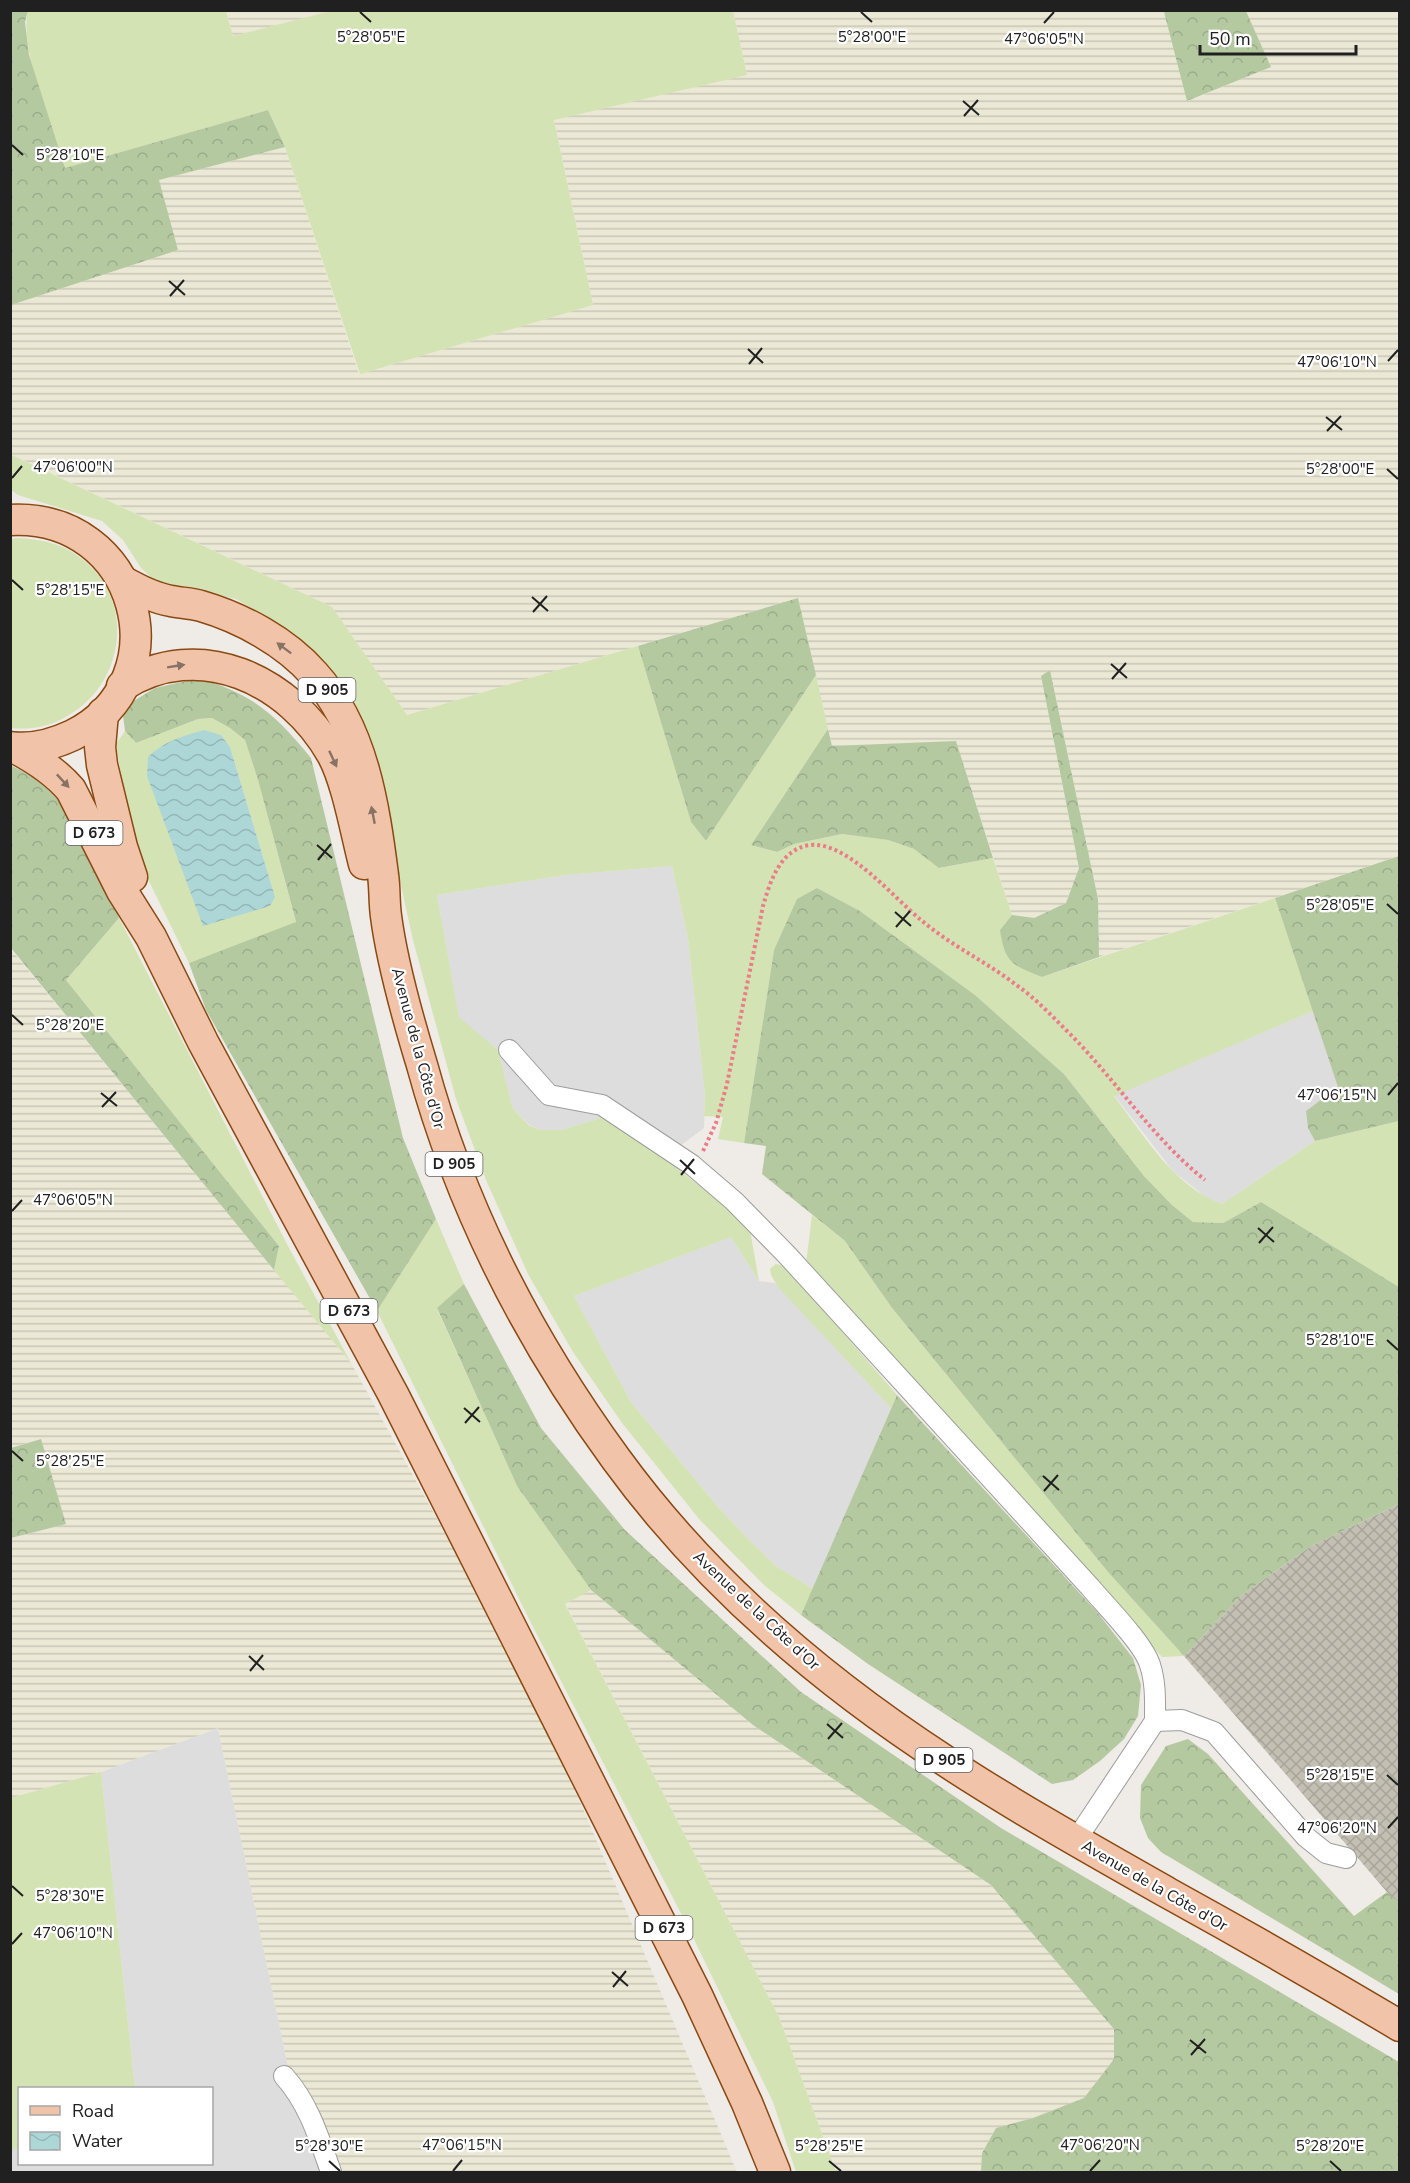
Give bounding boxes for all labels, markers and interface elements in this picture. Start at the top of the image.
scale bar [1200,18,1356,56]
text: 5°28'05"E [337,27,405,47]
text: 5°28'00"E [838,27,906,47]
text: 50 m [1209,27,1251,51]
text: 47°06'05"N [1004,29,1084,49]
text: 5°28'10"E [36,145,104,165]
text: 47°06'10"N [1297,352,1377,372]
text: 47°06'00"N [33,457,113,477]
text: 5°28'00"E [1306,459,1374,479]
text: 5°28'15"E [36,580,104,600]
one-way arrow [277,642,292,654]
one-way arrow [167,661,186,670]
road number: D 905 [298,678,356,702]
one-way arrow [328,751,338,769]
one-way arrow [56,774,70,789]
one-way arrow [368,805,377,824]
road number: D 673 [66,821,122,845]
text: 5°28'05"E [1306,895,1374,915]
street label: Avenue de la Côte d'Or [386,965,450,1131]
text: 5°28'20"E [36,1015,104,1035]
text: 47°06'15"N [1297,1085,1377,1105]
road number: D 905 [426,1152,482,1176]
text: 47°06'05"N [33,1190,113,1210]
road number: D 673 [320,1299,378,1323]
text: 5°28'10"E [1306,1330,1374,1350]
text: 5°28'25"E [36,1451,104,1471]
street label: Avenue de la Côte d'Or [688,1546,825,1676]
road number: D 905 [916,1748,972,1772]
text: 5°28'15"E [1306,1765,1374,1785]
text: 47°06'20"N [1297,1818,1377,1838]
street label: Avenue de la Côte d'Or [1077,1835,1232,1937]
text: 5°28'30"E [36,1886,104,1906]
road number: D 673 [636,1916,692,1940]
text: 47°06'10"N [33,1923,113,1943]
legend [18,2087,213,2165]
text: Road [72,2099,114,2123]
text: Water [72,2129,123,2153]
text: 47°06'15"N [422,2135,502,2155]
text: 47°06'20"N [1060,2135,1140,2155]
text: 5°28'30"E [295,2136,363,2156]
text: 5°28'25"E [795,2136,863,2156]
text: 5°28'20"E [1296,2136,1364,2156]

